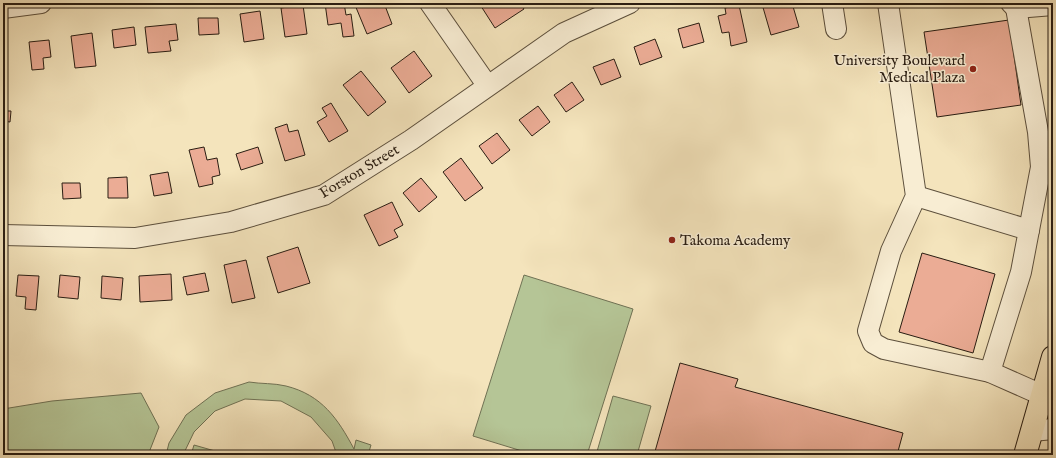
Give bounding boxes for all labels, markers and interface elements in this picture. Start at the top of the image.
place label: University Boulevard Medical Plaza [833,51,966,87]
marker: University Boulevard Medical Plaza [968,64,978,74]
street label: Forston Street [316,140,403,203]
place label: Takoma Academy [680,231,791,250]
marker: Takoma Academy [667,235,677,245]

